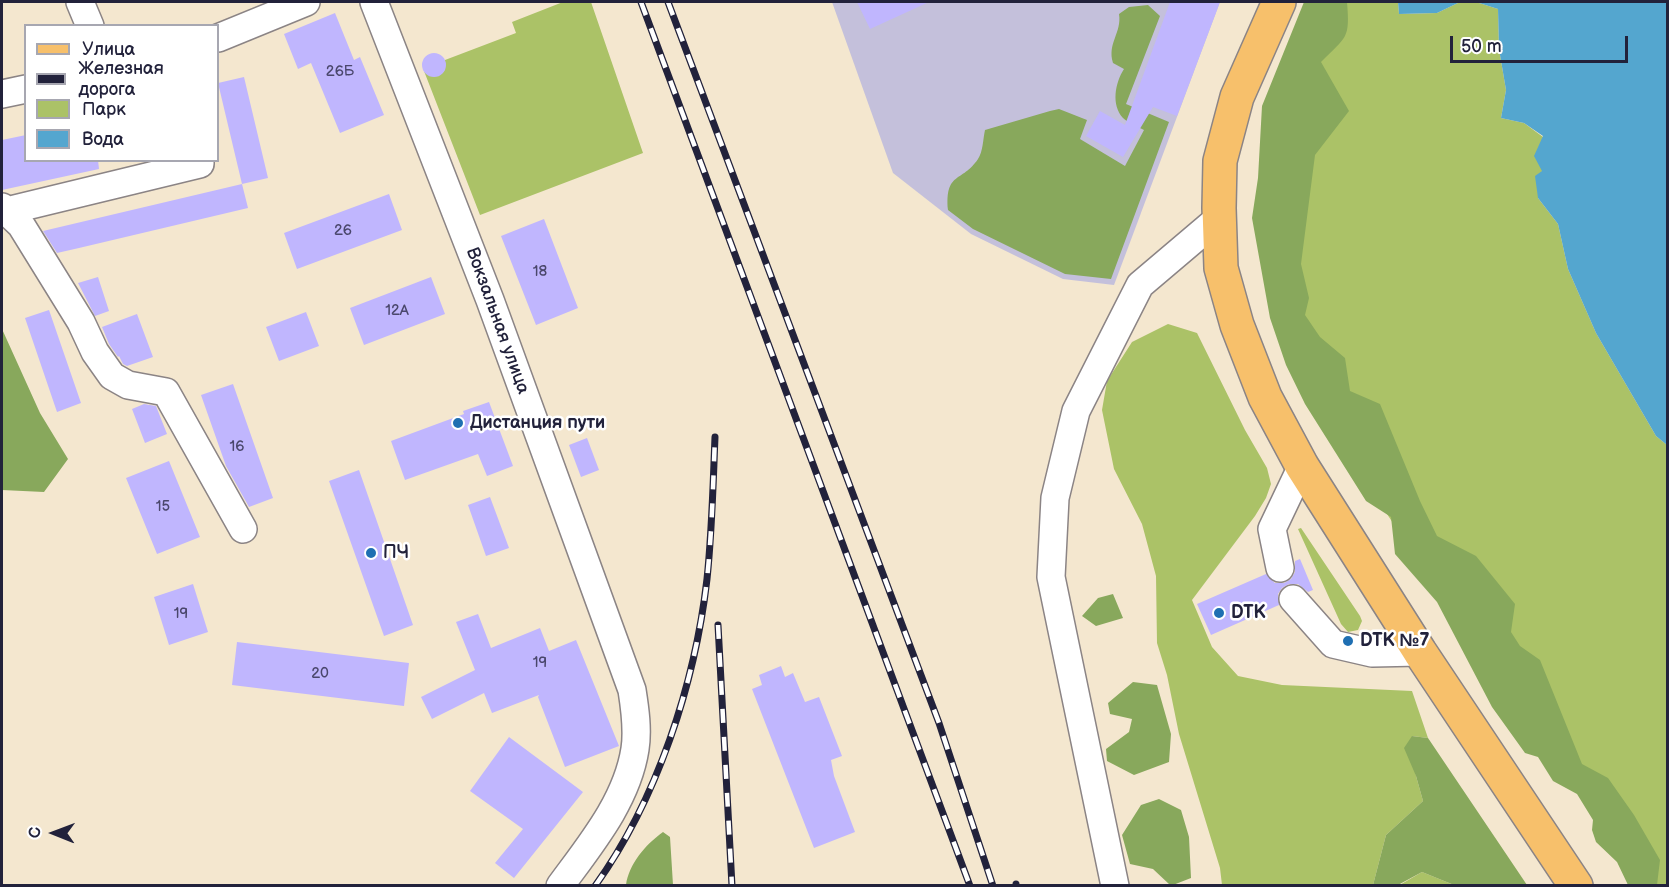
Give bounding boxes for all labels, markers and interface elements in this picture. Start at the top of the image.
legend [24,24,219,162]
scale bar [1453,24,1632,62]
text: 50 m [1461,36,1502,57]
text: Улица [82,39,135,60]
text: Железная дорога [78,58,164,100]
house number: 26Б [326,63,354,81]
text: Парк [82,99,126,120]
text: Вода [82,129,124,150]
house number: 26 [334,222,352,240]
street label: Вокзальная улица [460,245,534,397]
house number: 18 [533,263,547,281]
house number: 12А [385,302,409,320]
place label: Дистанция пути [470,412,605,434]
marker: Дистанция пути [451,416,465,430]
house number: 16 [230,438,244,456]
house number: 15 [156,498,170,516]
place label: ПЧ [383,542,409,564]
marker: ПЧ [364,546,378,560]
place label: DTK [1231,602,1266,624]
house number: 19 [174,605,188,623]
marker: DTK [1212,606,1226,620]
place label: DTK №7 [1360,630,1430,652]
marker: DTK №7 [1341,634,1355,648]
house number: 19 [533,654,547,672]
house number: 20 [311,665,329,683]
north arrow [24,803,84,863]
text: С [26,827,45,838]

